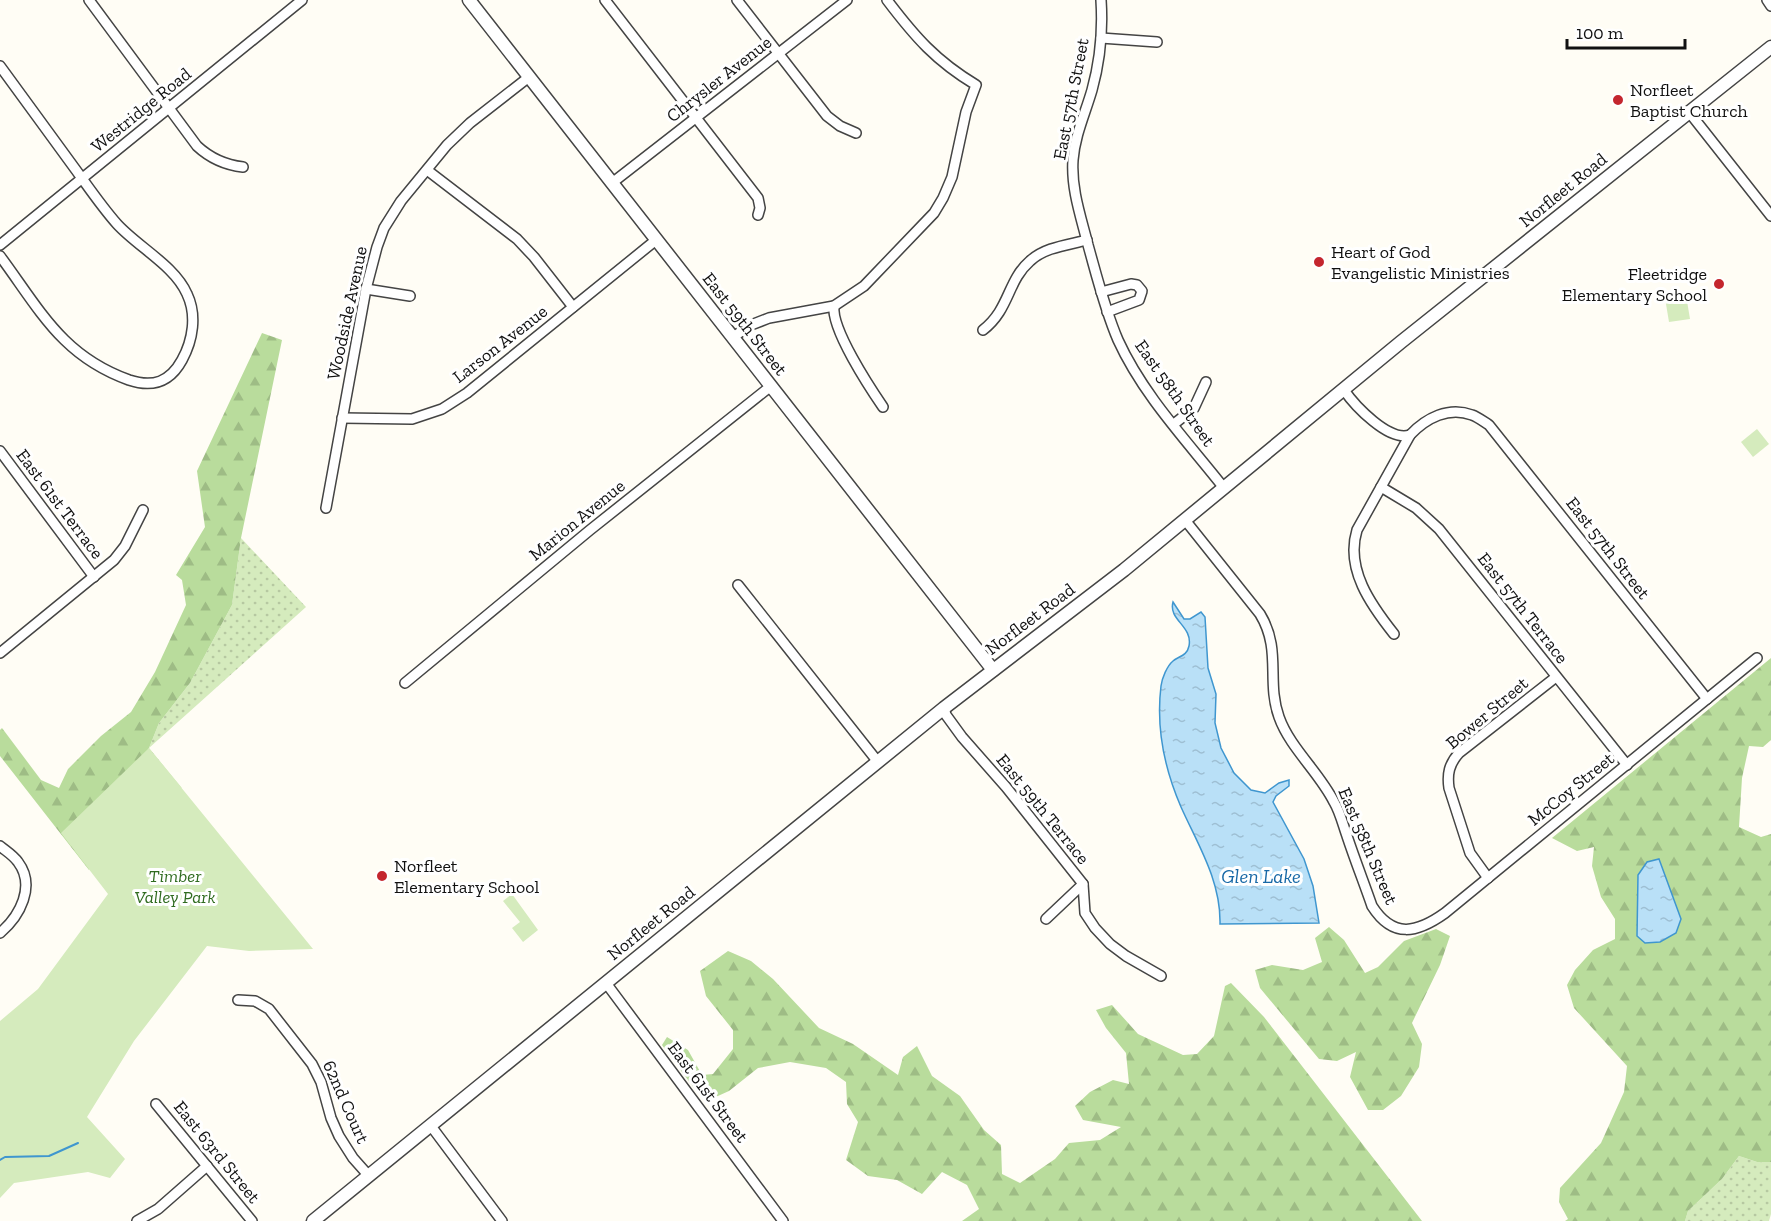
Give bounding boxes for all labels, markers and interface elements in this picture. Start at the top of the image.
scale bar [1567,12,1686,50]
text: 100 m [1576,22,1624,44]
street label: Chrysler Avenue [662,31,776,127]
street label: East 57th Street [1048,36,1094,162]
street label: Westridge Road [86,63,196,157]
place label: Norfleet Baptist Church [1630,79,1748,122]
marker: Norfleet Baptist Church [1611,93,1625,107]
street label: Norfleet Road [1515,148,1611,232]
place label: Heart of God Evangelistic Ministries [1331,241,1510,284]
street label: Woodside Avenue [322,244,372,382]
marker: Heart of God Evangelistic Ministries [1312,255,1326,269]
place label: Fleetridge Elementary School [1562,263,1707,306]
street label: East 59th Street [698,268,792,380]
marker: Fleetridge Elementary School [1712,277,1726,291]
street label: Larson Avenue [448,300,552,388]
street label: East 58th Street [1130,336,1220,451]
street label: East 61st Terrace [12,445,108,563]
street label: Marion Avenue [525,475,629,565]
street label: East 57th Street [1561,492,1655,604]
street label: East 57th Terrace [1473,548,1573,668]
street label: Norfleet Road [981,578,1079,660]
street label: Bower Street [1441,672,1533,754]
street label: McCoy Street [1523,747,1619,830]
street label: East 59th Terrace [992,749,1094,869]
street label: East 58th Street [1333,784,1403,908]
place label: Norfleet Elementary School [394,855,539,898]
water label: Glen Lake [1221,864,1301,888]
park label: Timber Valley Park [134,865,216,908]
marker: Norfleet Elementary School [375,869,389,883]
street label: Norfleet Road [603,881,699,965]
street label: East 61st Street [663,1037,753,1147]
street label: 62nd Court [318,1057,374,1147]
street label: East 63rd Street [169,1096,265,1208]

